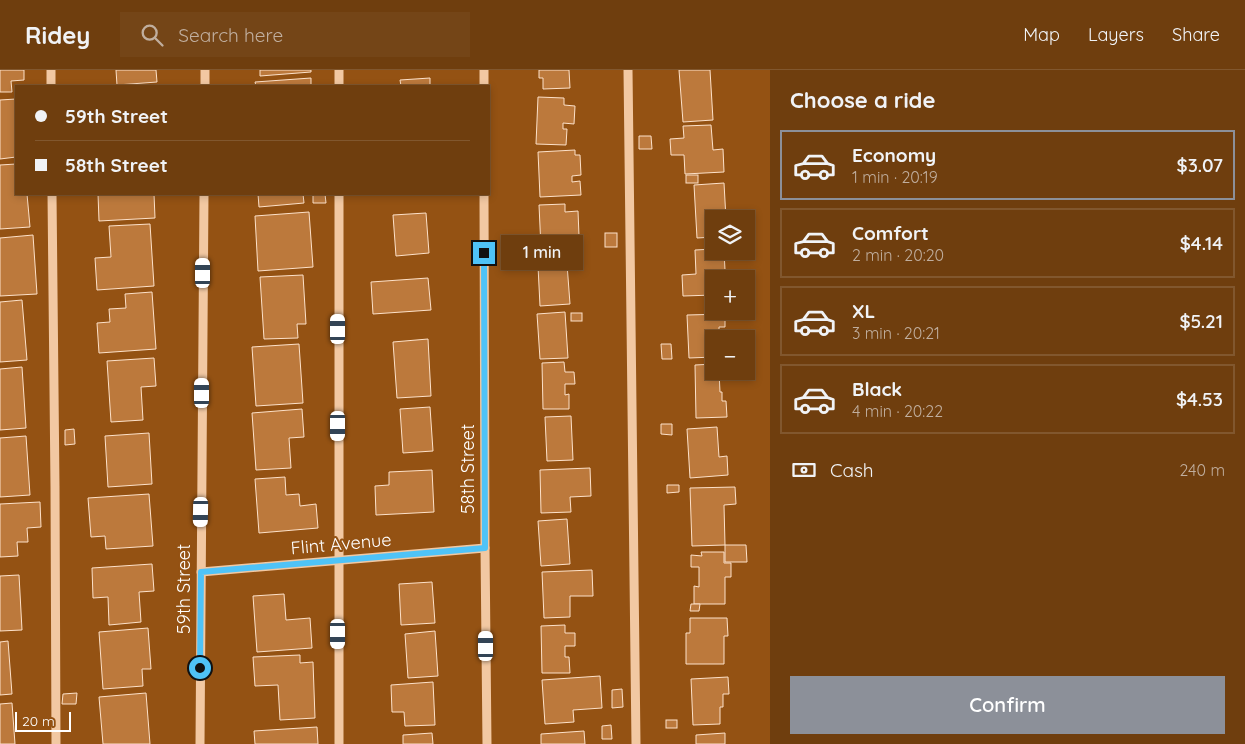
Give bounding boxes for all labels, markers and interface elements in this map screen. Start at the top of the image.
search box [120,12,470,57]
text: Ridey [25,20,90,50]
icon: search [138,21,166,49]
text: Search here [178,23,283,47]
text: Map [1023,23,1060,46]
text: Layers [1088,23,1144,46]
text: Share [1172,23,1220,46]
text: Choose a ride [790,86,935,114]
text: 59th Street [65,104,168,128]
icon: car [792,143,837,188]
text: Economy [852,143,936,167]
text: 58th Street [65,153,168,177]
text: $3.07 [1177,153,1223,177]
text: 1 min · 20:19 [852,167,938,187]
map controls [705,210,755,380]
button: layers [705,210,755,260]
icon: car [792,221,837,266]
text: Comfort [852,221,929,245]
text: $4.14 [1180,231,1223,255]
callout: 1 min [502,236,584,270]
route end [473,242,495,264]
text: 1 min [523,242,561,262]
text: 2 min · 20:20 [852,245,944,265]
car [195,258,210,288]
button: + [705,270,755,320]
icon: car [792,299,837,344]
text: XL [852,299,875,323]
text: $5.21 [1180,309,1223,333]
car [330,314,345,344]
text: 3 min · 20:21 [852,323,940,343]
button: − [705,330,755,380]
icon: car [792,377,837,422]
text: Black [852,377,902,401]
car [194,378,209,408]
text: $4.53 [1176,387,1223,411]
text: 4 min · 20:22 [852,401,943,421]
car [330,411,345,441]
street label: 58th Street [456,424,479,514]
icon: cash [790,456,818,484]
text: Cash [830,458,874,482]
text: 240 m [1179,460,1225,480]
car [193,497,208,527]
street label: Flint Avenue [290,528,392,559]
street label: 59th Street [172,544,195,634]
car [330,619,345,649]
car [478,631,493,661]
route start [189,657,211,679]
button: Confirm [790,676,1225,734]
scale bar [15,709,71,732]
text: 20 m [22,712,55,730]

